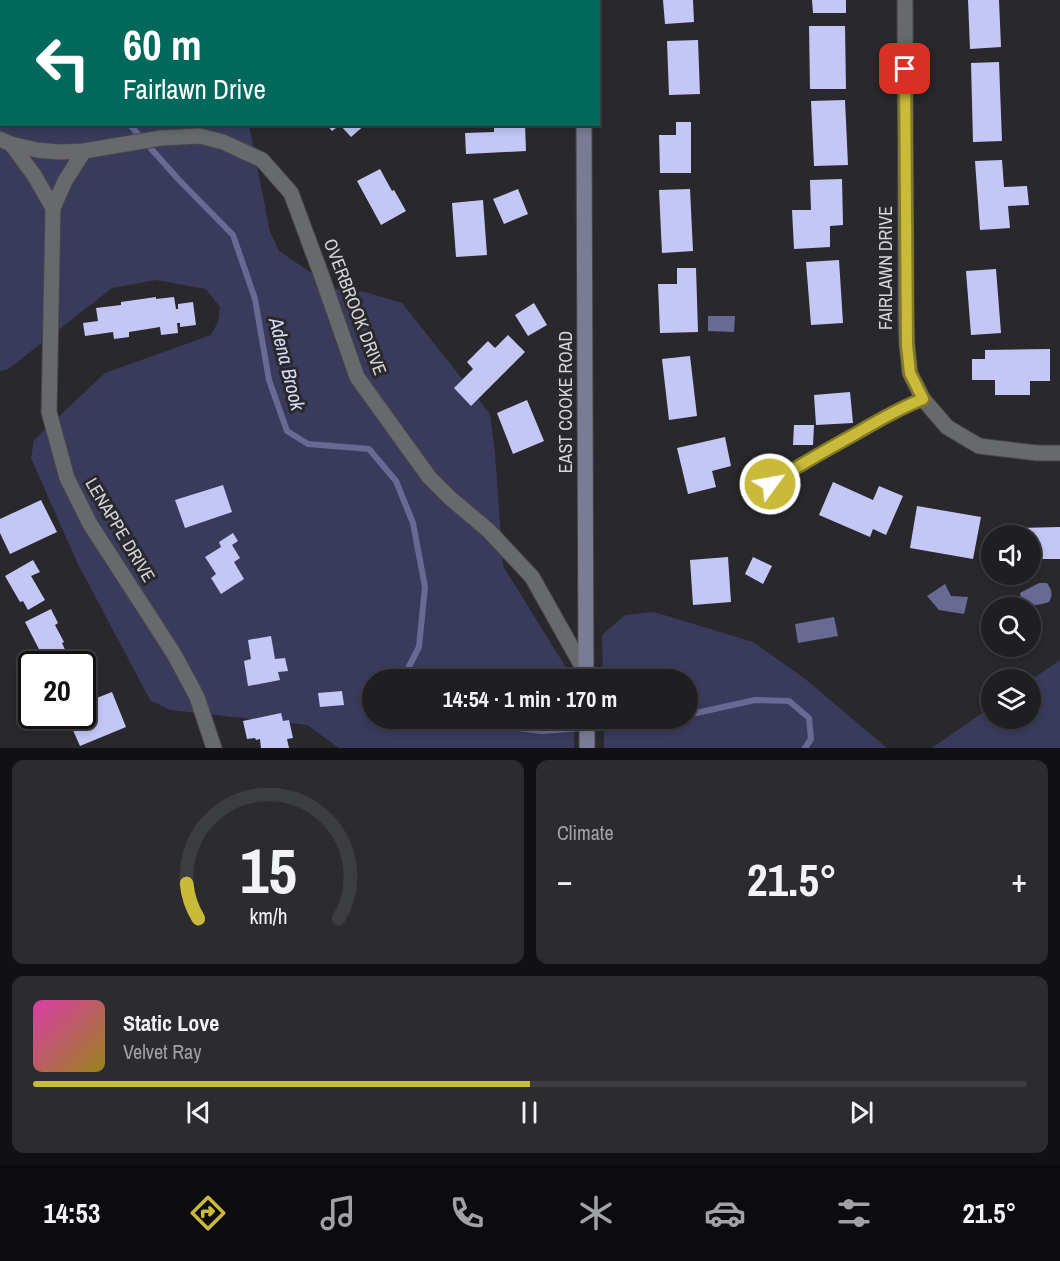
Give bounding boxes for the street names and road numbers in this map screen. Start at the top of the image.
street label: FAIRLAWN DRIVE [873,206,898,330]
street label: OVERBROOK DRIVE [318,235,393,379]
street label: EAST COOKE ROAD [553,331,578,473]
street label: LENAPPE DRIVE [80,473,161,586]

